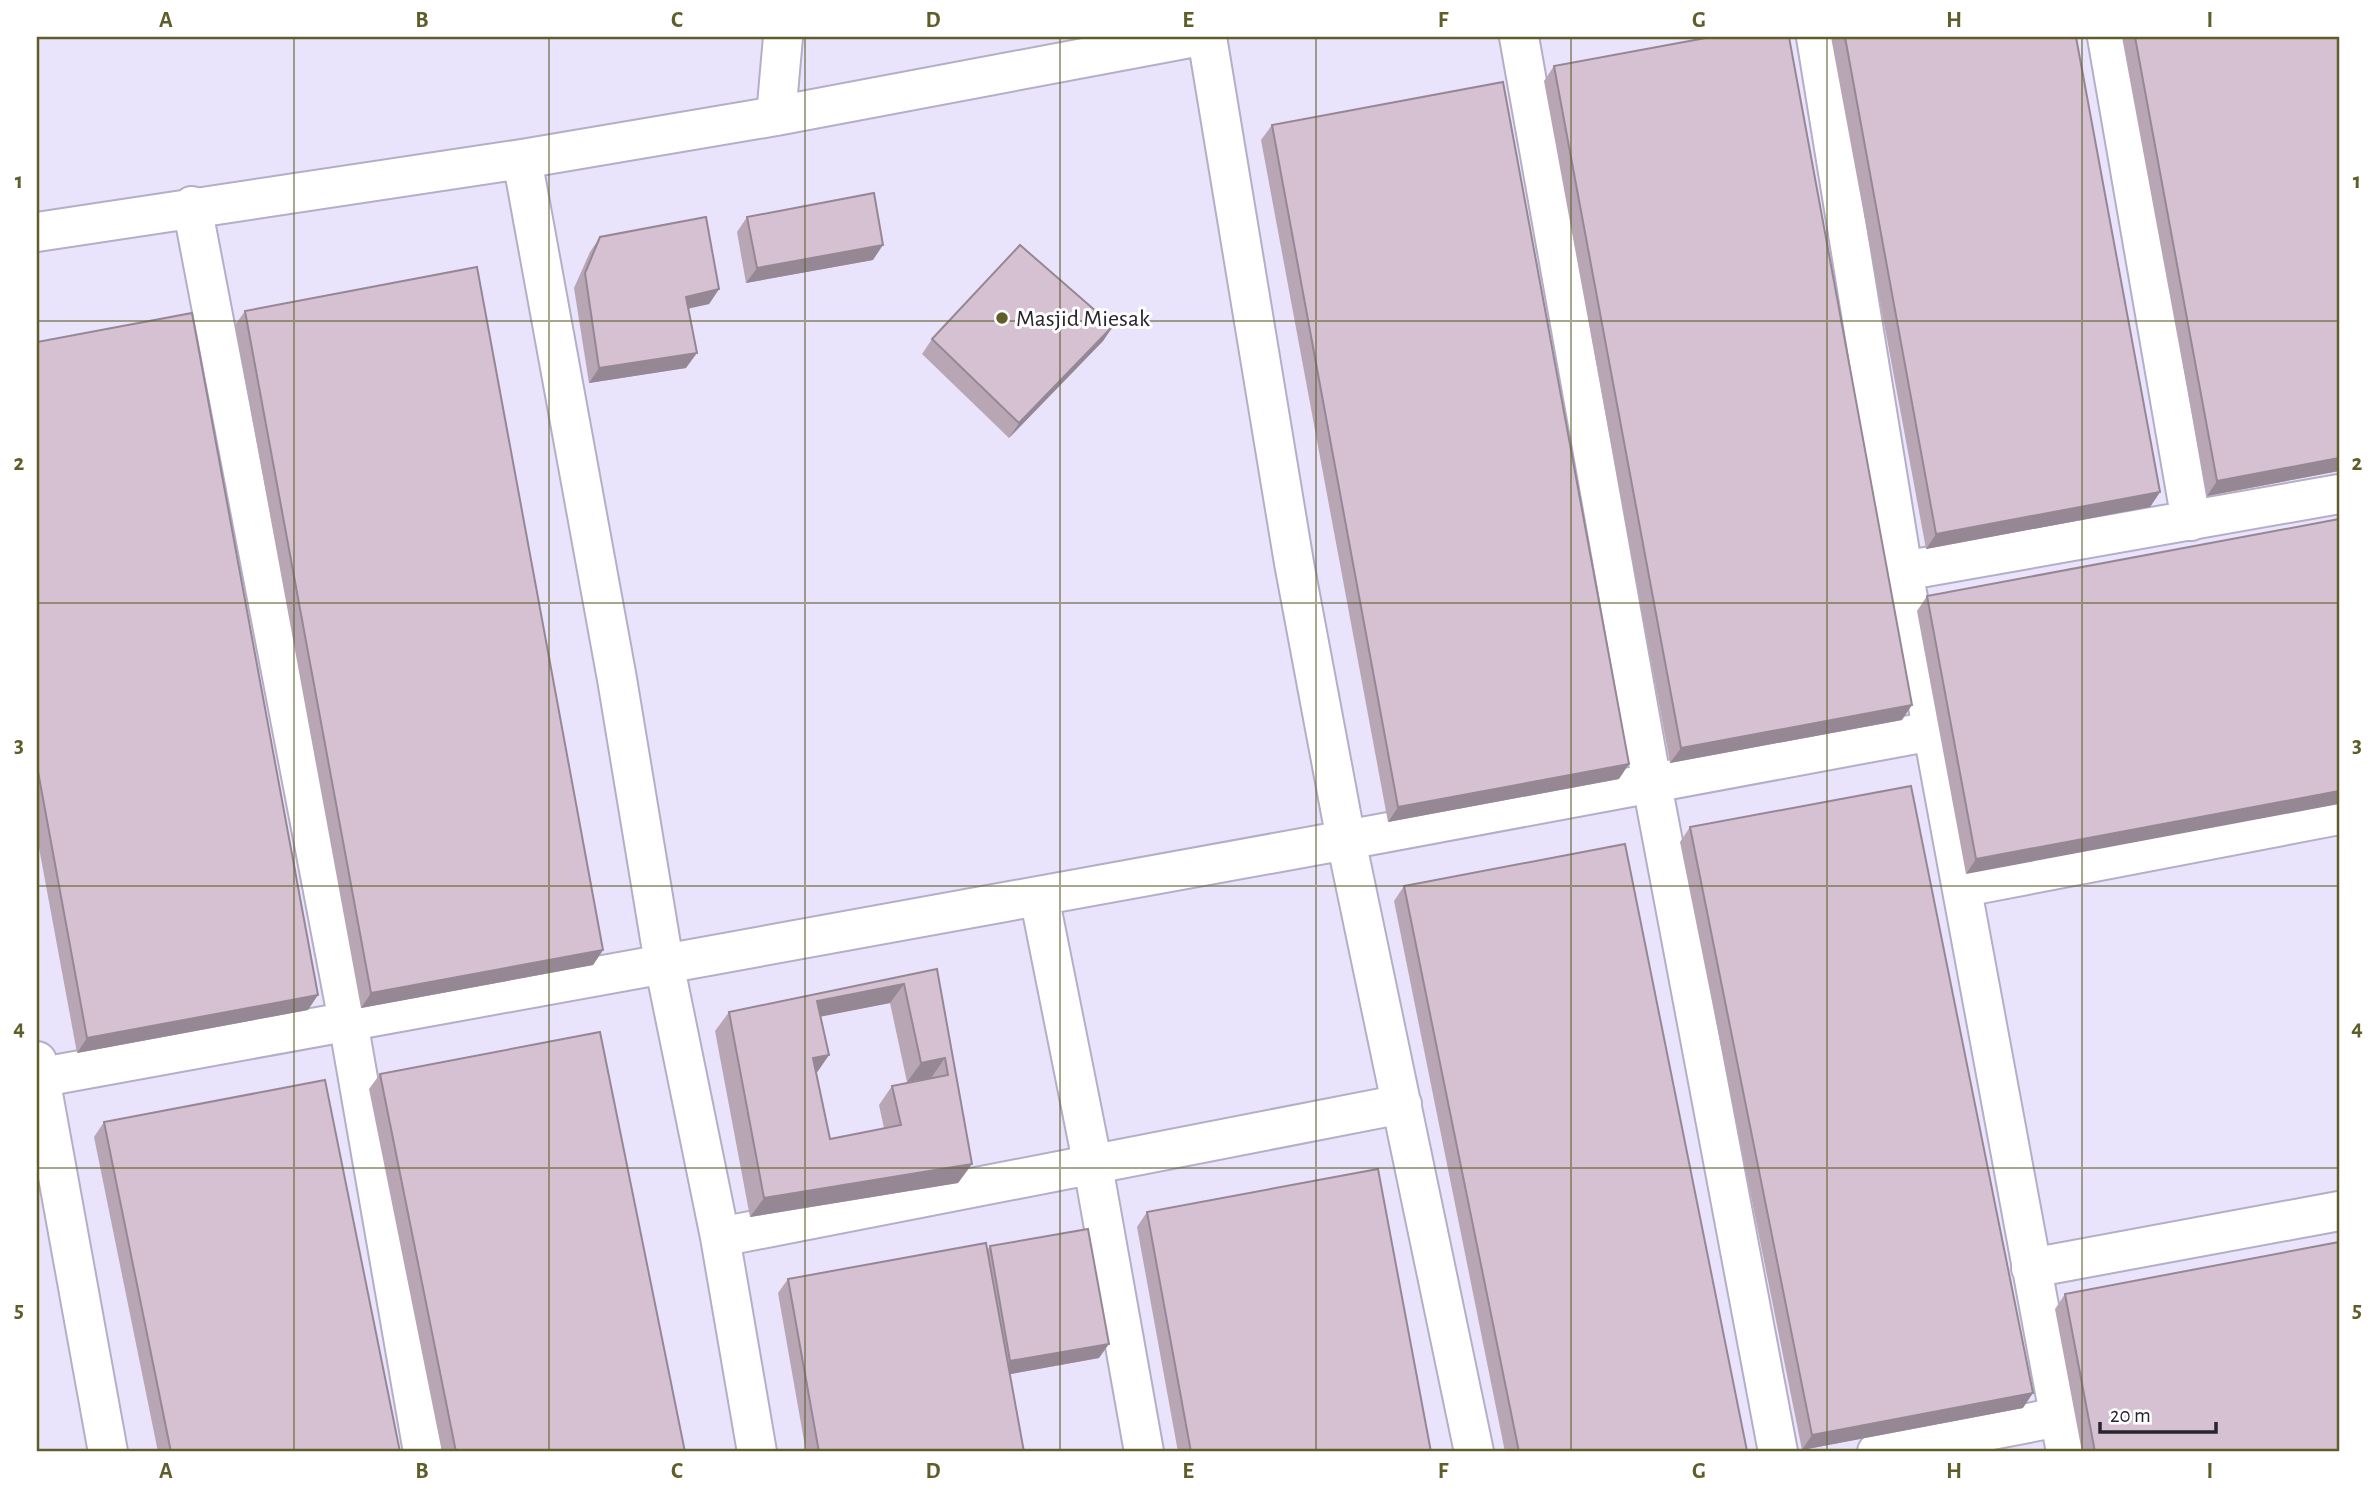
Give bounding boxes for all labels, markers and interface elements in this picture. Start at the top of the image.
text: A [159,9,173,32]
text: B [415,9,429,32]
text: C [671,9,683,32]
text: D [925,9,941,32]
text: E [1182,9,1194,32]
text: F [1438,9,1449,32]
text: G [1692,9,1706,32]
text: H [1946,9,1962,32]
text: I [2207,9,2213,32]
text: 1 [15,170,23,193]
text: 1 [2353,170,2361,193]
place label: Masjid Miesak [1016,307,1150,331]
marker: Masjid Miesak [994,310,1010,326]
text: 2 [14,452,25,475]
text: 2 [2352,452,2363,475]
text: 3 [14,734,24,757]
text: 3 [2352,734,2362,757]
text: 4 [13,1017,25,1040]
text: 4 [2351,1017,2363,1040]
text: 5 [14,1299,24,1322]
text: 5 [2352,1299,2362,1322]
scale bar [2100,1391,2215,1435]
text: 20 m [2110,1405,2151,1426]
text: A [159,1460,173,1483]
text: B [415,1460,429,1483]
text: C [671,1460,683,1483]
text: D [925,1460,941,1483]
text: E [1182,1460,1194,1483]
text: F [1438,1460,1449,1483]
text: G [1692,1460,1706,1483]
text: H [1946,1460,1962,1483]
text: I [2207,1460,2213,1483]

